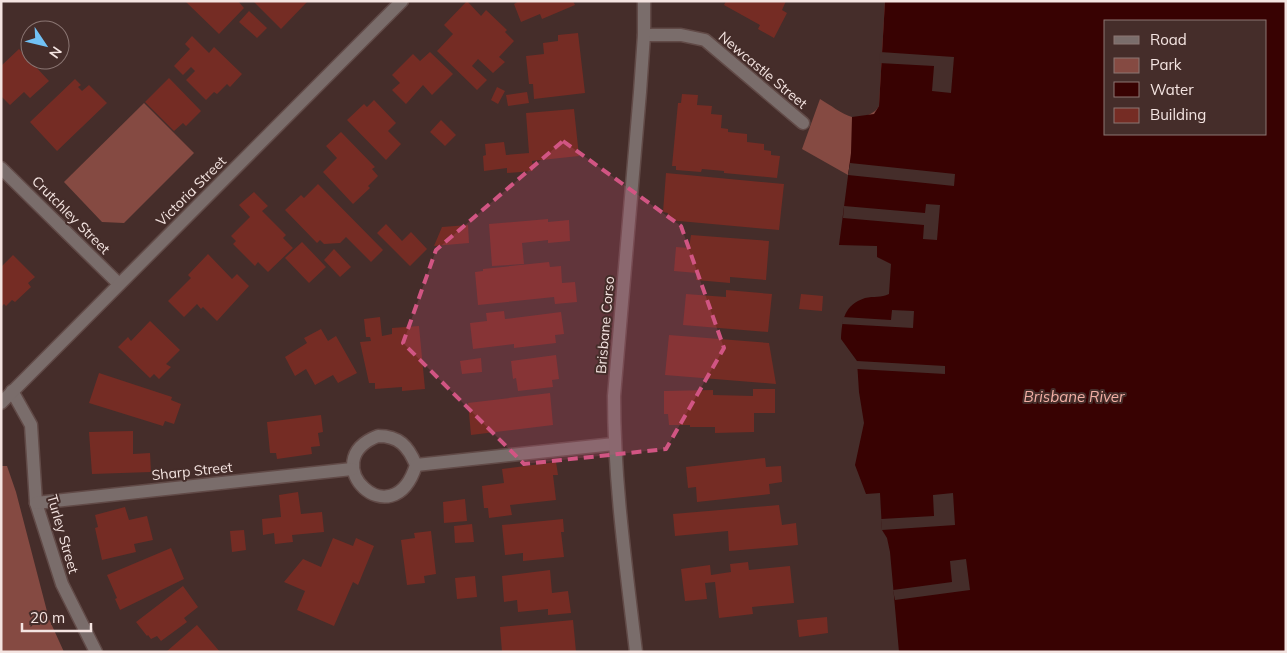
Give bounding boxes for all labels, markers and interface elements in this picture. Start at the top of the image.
north arrow [20,20,70,70]
legend [1104,20,1267,135]
street label: Newcastle Street [715,28,811,112]
text: Road [1150,30,1187,49]
text: N [45,43,66,62]
text: Park [1150,55,1182,74]
text: Water [1150,80,1194,99]
text: Building [1150,105,1206,124]
street label: Victoria Street [152,152,230,230]
street label: Crutchley Street [28,172,114,258]
street label: Brisbane Corso [592,275,618,375]
water label: Brisbane River [1024,387,1125,406]
street label: Sharp Street [151,458,233,484]
street label: Turley Street [43,492,83,576]
scale bar [22,600,91,632]
text: 20 m [30,608,65,627]

